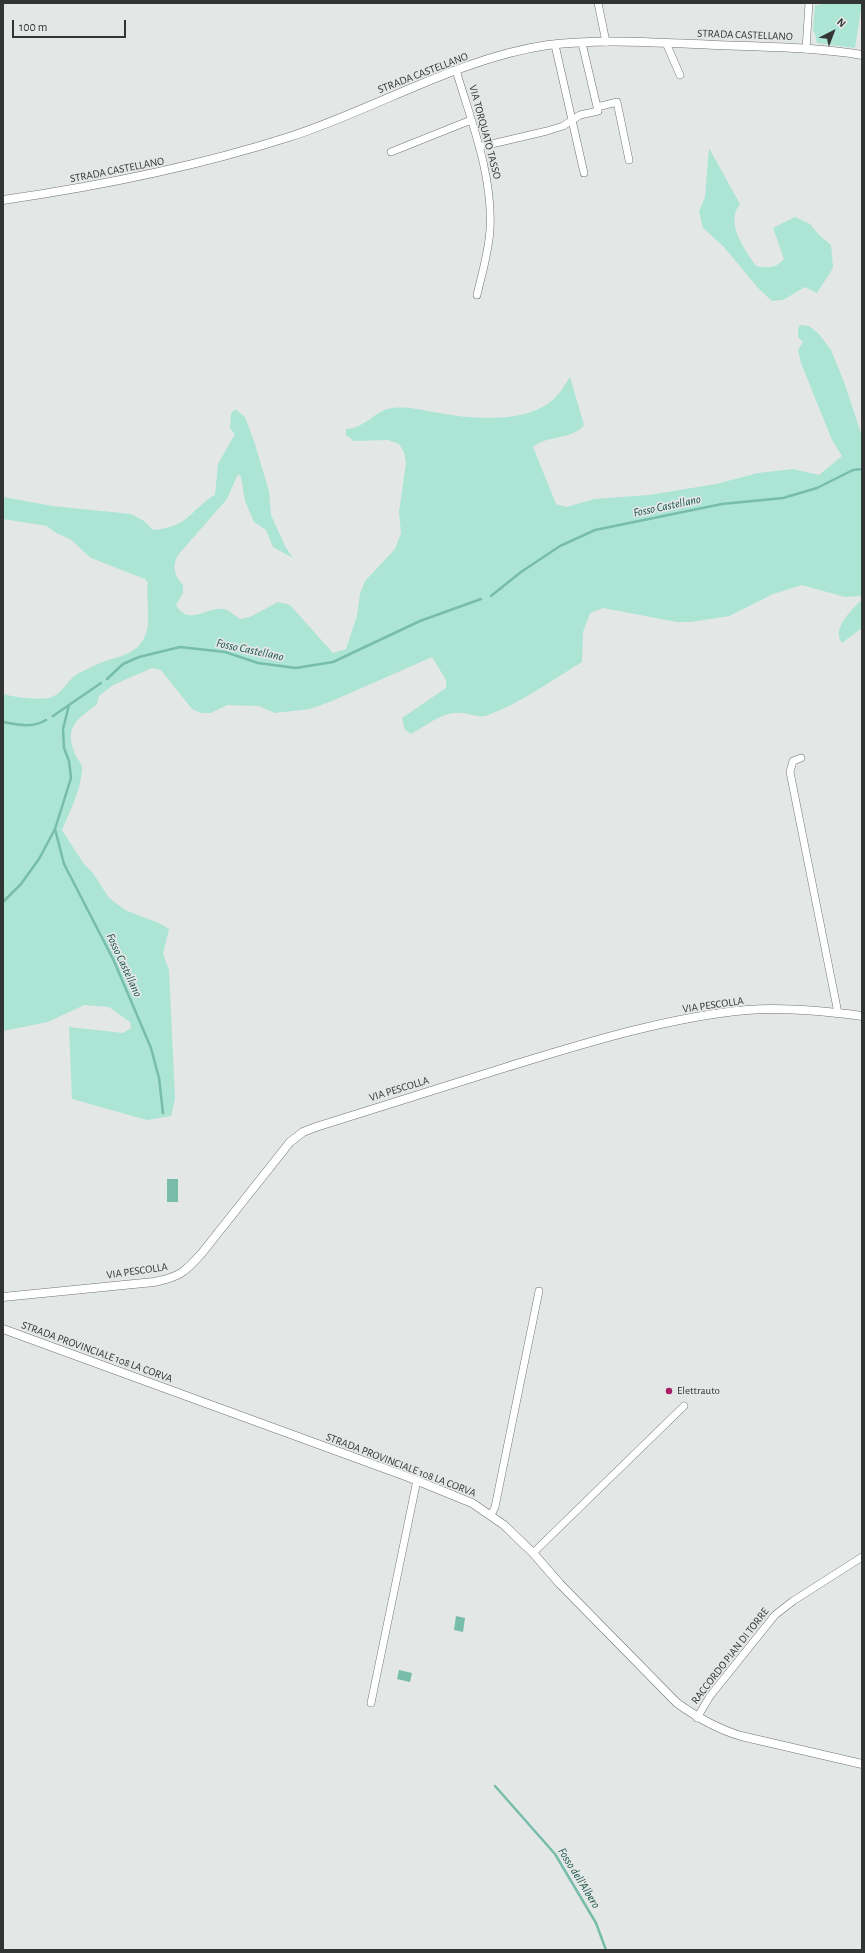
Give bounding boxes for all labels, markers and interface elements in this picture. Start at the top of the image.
scale bar [14,12,128,38]
north arrow [813,12,853,52]
text: N [835,16,848,29]
text: 100 m [19,21,47,33]
street label: STRADA CASTELLANO [697,27,793,43]
street label: STRADA CASTELLANO [376,50,470,96]
street label: VIA TORQUATO TASSO [466,83,504,181]
street label: STRADA CASTELLANO [69,154,165,186]
water label: Fosso Castellano [632,492,702,520]
water label: Fosso Castellano [215,636,285,664]
water label: Fosso Castellano [103,931,145,999]
street label: VIA PESCOLLA [682,994,744,1016]
street label: VIA PESCOLLA [368,1074,430,1104]
street label: VIA PESCOLLA [106,1260,168,1282]
street label: STRADA PROVINCIALE 108 LA CORVA [20,1318,174,1386]
place label: Elettrauto [677,1384,720,1398]
marker: Elettrauto [664,1386,674,1396]
street label: STRADA PROVINCIALE 108 LA CORVA [324,1430,478,1500]
street label: RACCORDO PIAN DI TORRE [688,1605,772,1707]
water label: Fosso dell'Albero [555,1845,603,1911]

